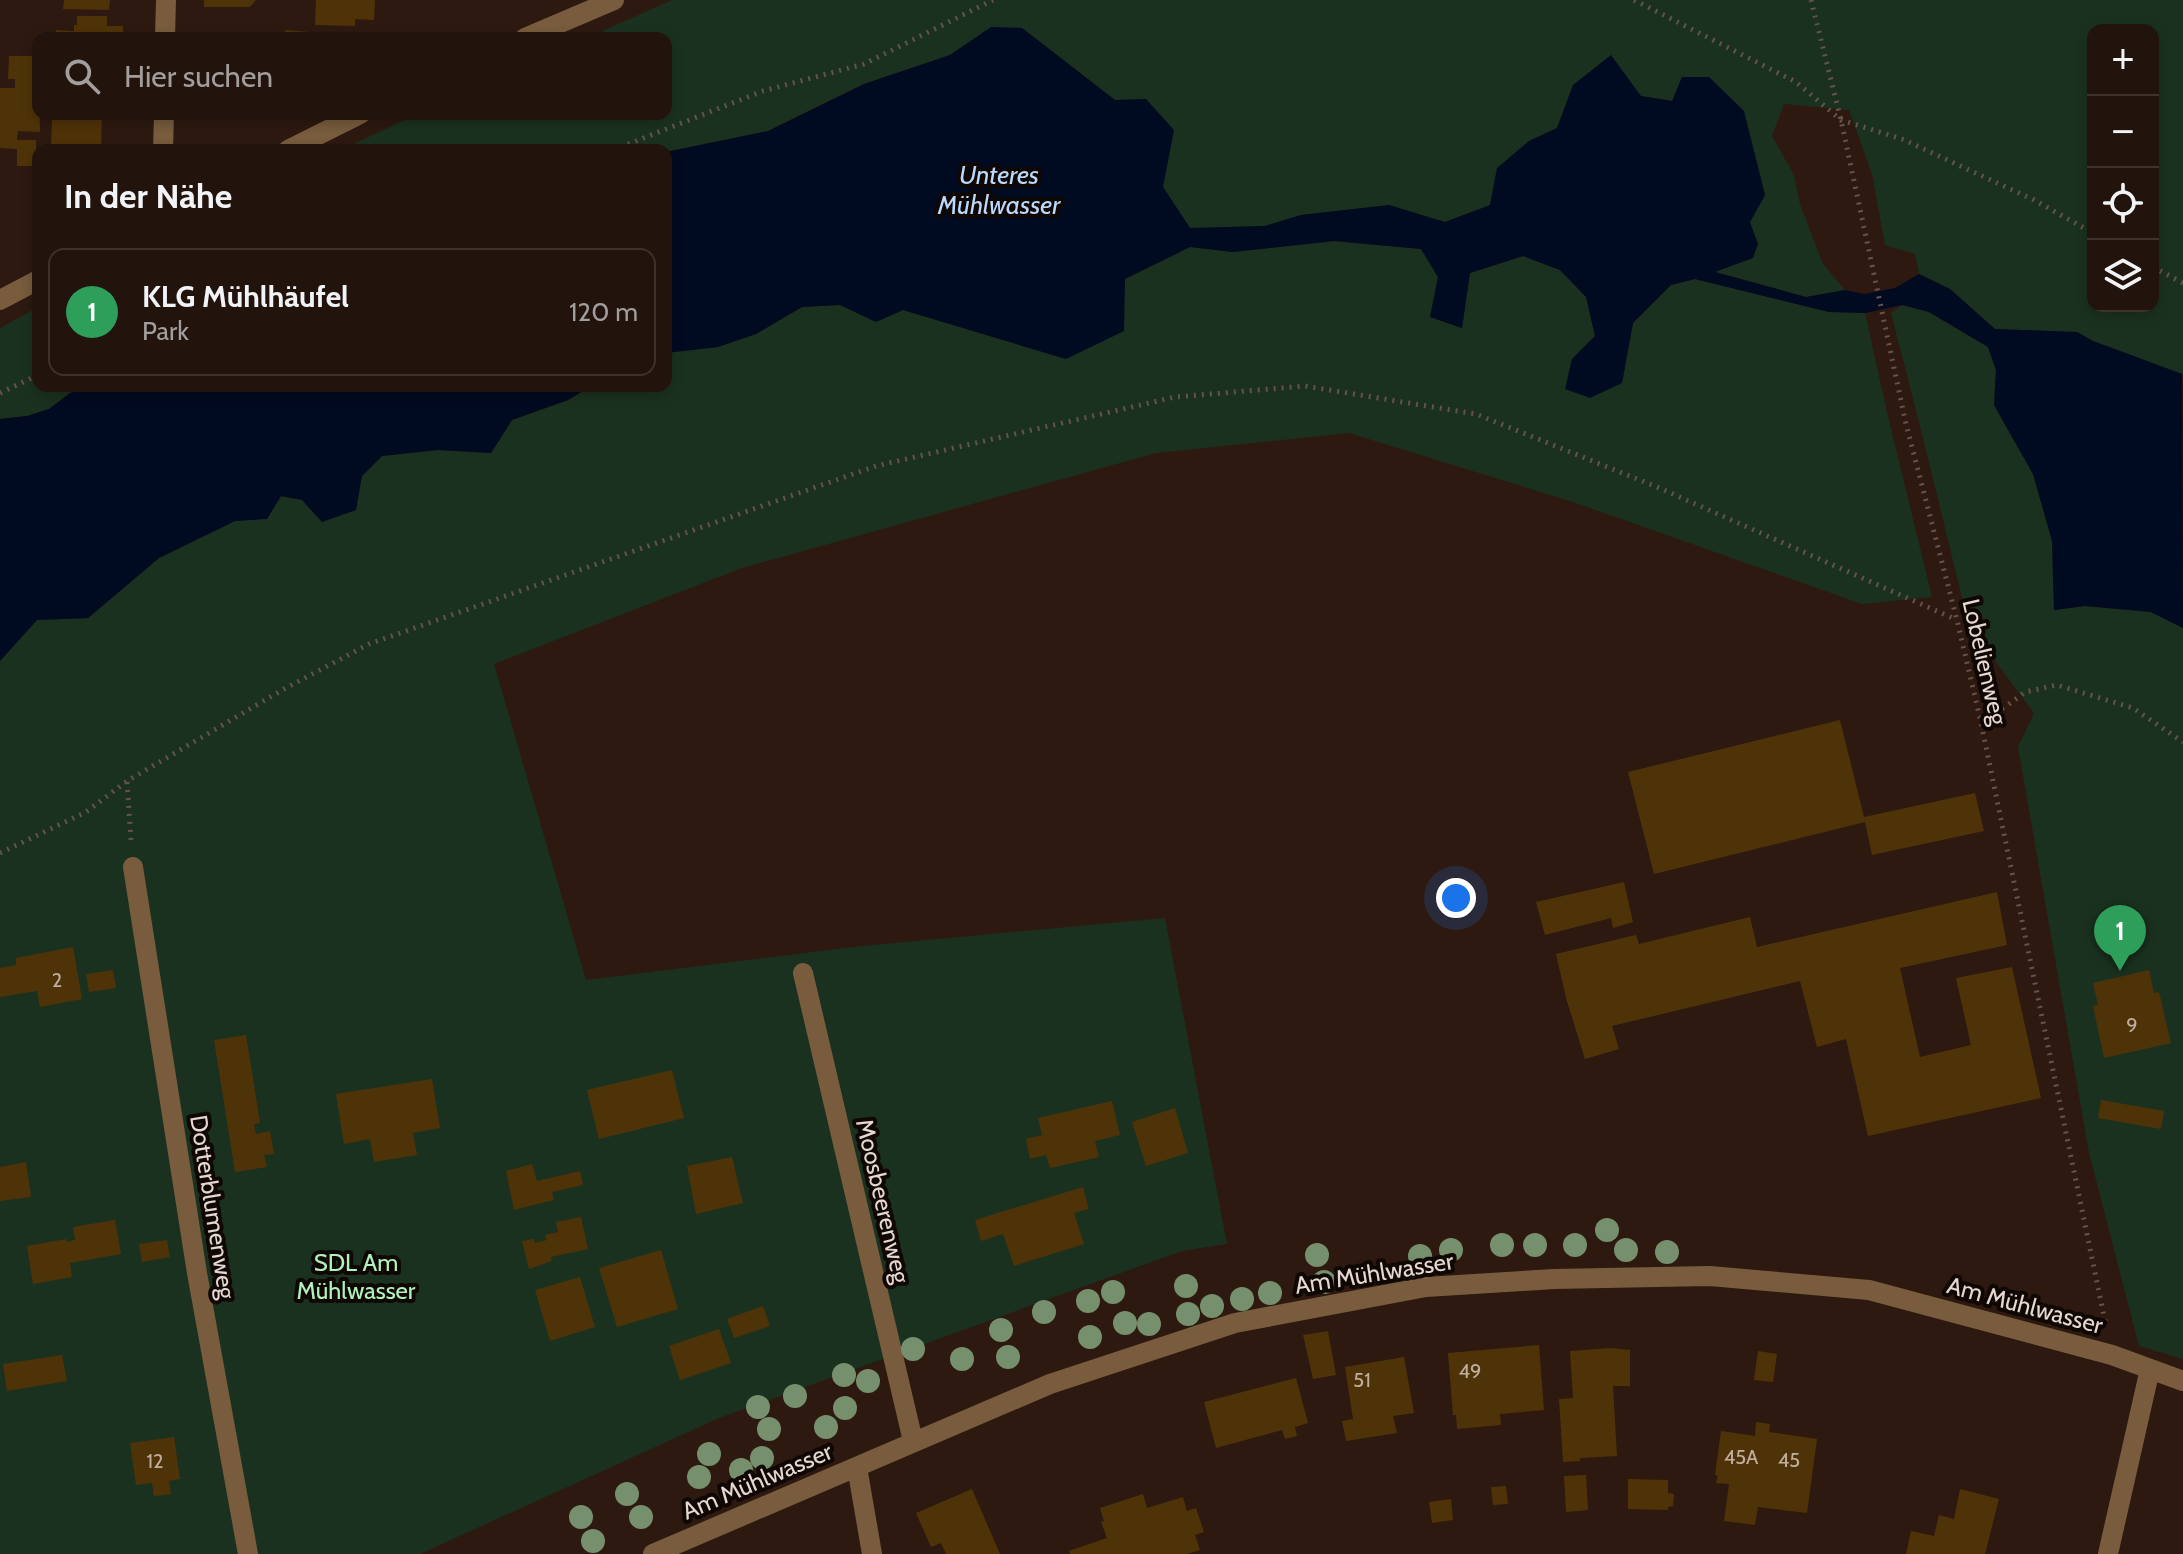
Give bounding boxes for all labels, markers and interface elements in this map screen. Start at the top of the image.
map controls [2087,24,2159,312]
button: + [2087,24,2159,96]
search box [32,32,672,120]
icon: search [60,54,104,98]
text: Hier suchen [124,58,273,95]
button: − [2087,96,2159,168]
water label: Unteres Mühlwasser [937,159,1061,221]
button: locate [2087,168,2159,240]
text: In der Nähe [64,175,232,217]
button: layers [2087,240,2159,312]
text: KLG Mühlhäufel [142,278,349,315]
text: 1 [87,296,97,328]
text: 120 m [569,296,638,328]
text: Park [142,315,189,347]
street label: Lobelienweg [1956,596,2014,729]
your location [1436,878,1476,918]
pin: 1 [2094,905,2146,971]
house number: 2 [52,968,62,992]
house number: 9 [2126,1013,2138,1037]
street label: Dotterblumenweg [184,1113,242,1302]
street label: Moosbeerenweg [850,1116,916,1287]
street label: Am Mühlwasser [1293,1246,1456,1300]
park label: SDL Am Mühlwasser [297,1248,416,1305]
street label: Am Mühlwasser [1944,1270,2106,1340]
house number: 49 [1459,1359,1481,1383]
house number: 51 [1353,1368,1371,1392]
street label: Am Mühlwasser [678,1436,837,1526]
house number: 45A [1724,1445,1759,1469]
house number: 45 [1778,1448,1800,1472]
house number: 12 [147,1449,164,1473]

